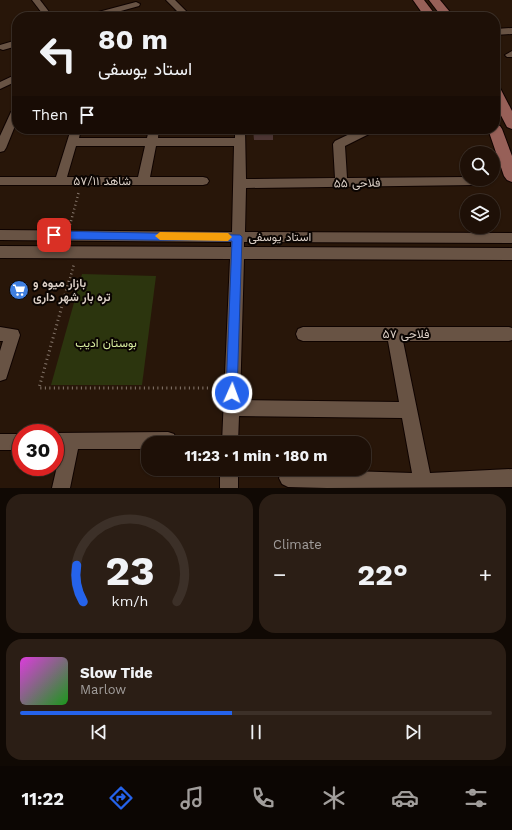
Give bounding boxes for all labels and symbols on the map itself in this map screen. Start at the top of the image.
street label: شاهد ۵۷/۱۱ [73,174,131,188]
street label: فلاحی ۵۵ [333,176,381,191]
pin [37,218,71,252]
street label: استاد یوسفی [249,230,311,245]
place label: بازار میوه و تره بار شهر داری [33,276,111,305]
supermarket icon: بازار میوه و تره بار شهر داری [8,279,30,301]
street label: فلاحی ۵۷ [383,327,429,342]
park label: بوستان ادیب [75,336,137,351]
position arrow [211,372,253,414]
speed limit sign: 30 [12,424,64,476]

